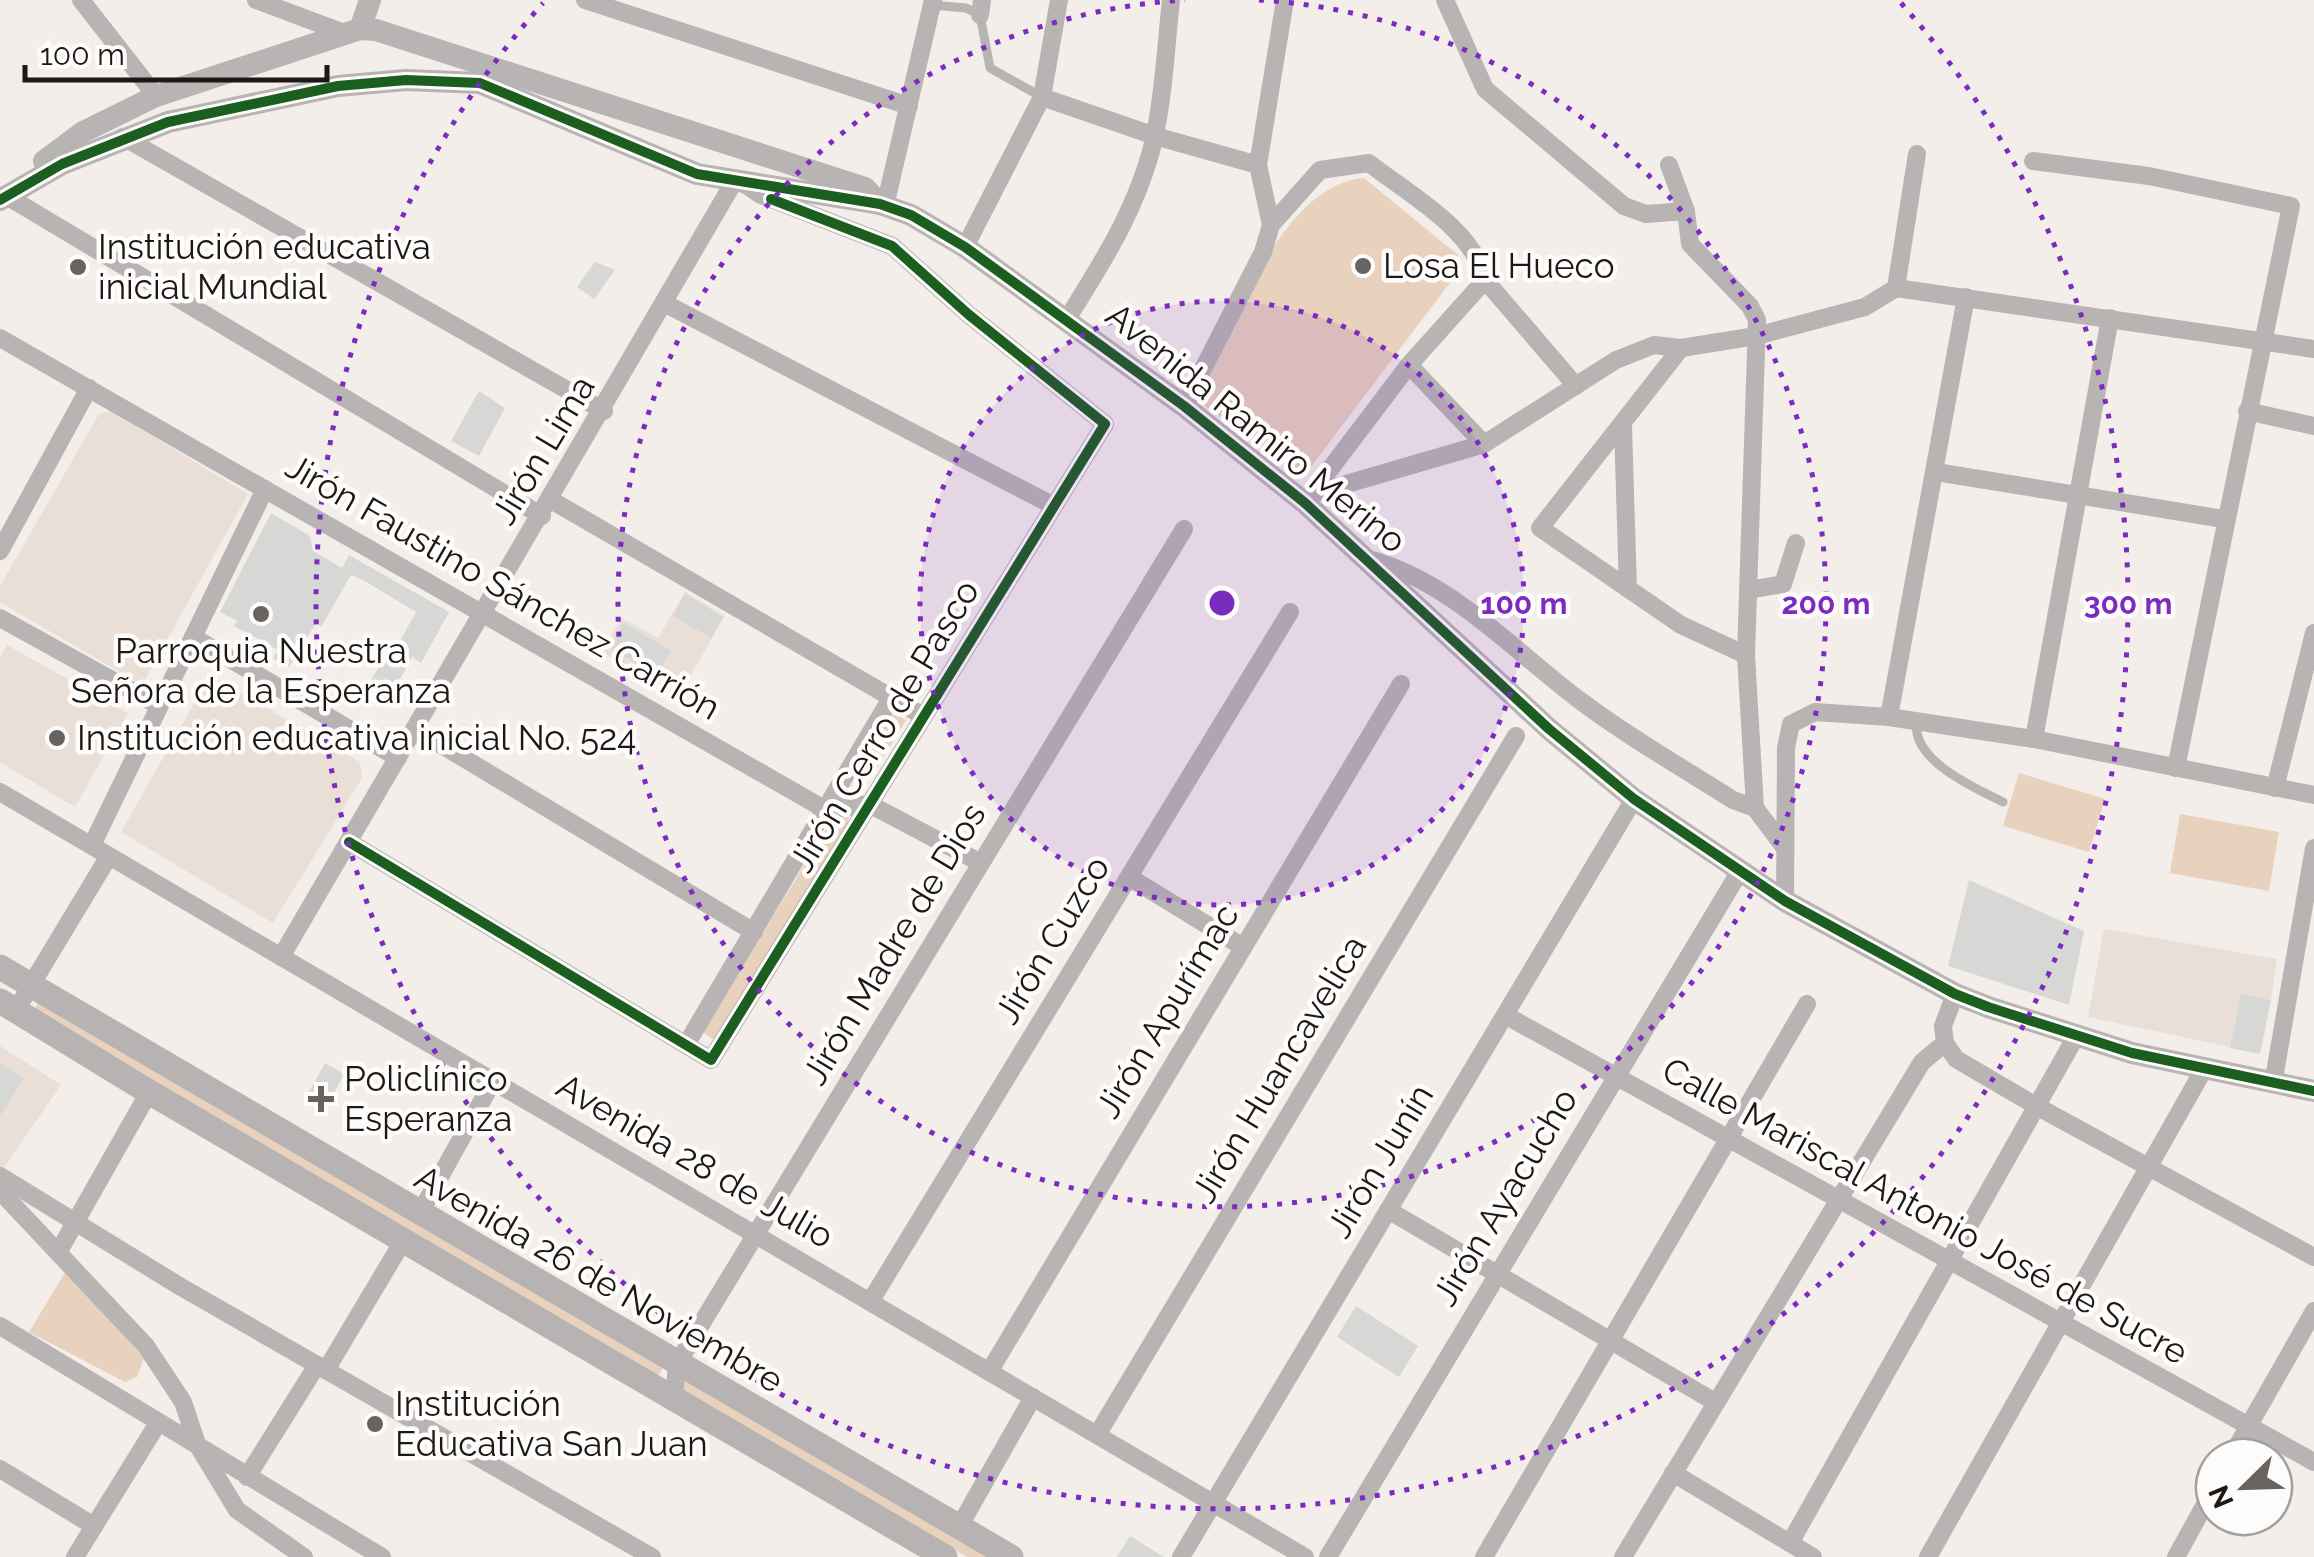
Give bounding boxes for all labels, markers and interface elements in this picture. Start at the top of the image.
scale bar [25,20,328,82]
text: 100 m [40,37,125,72]
place label: Institución educativa inicial Mundial [98,226,431,307]
place label: Losa El Hueco [1383,245,1614,286]
marker: Losa El Hueco [1352,255,1374,277]
marker: Institución educativa inicial Mundial [67,256,89,278]
street label: Avenida Ramiro Merino [1098,294,1415,561]
street label: Jirón Lima [482,368,603,531]
street label: Jirón Faustino Sánchez Carrión [279,445,728,728]
street label: Jirón Cerro de Pasco [780,572,987,879]
centre of rings [1204,585,1240,621]
text: 100 m [1481,586,1567,621]
text: 200 m [1782,586,1870,621]
text: 300 m [2084,586,2172,621]
marker: Parroquia Nuestra Señora de la Esperanza [250,603,272,625]
place label: Parroquia Nuestra Señora de la Esperanza [71,630,451,711]
place label: Institución educativa inicial No. 524 [77,717,636,758]
marker: Institución educativa inicial No. 524 [46,727,68,749]
street label: Jirón Madre de Dios [793,796,994,1092]
street label: Jirón Cuzco [986,849,1118,1031]
street label: Jirón Apurímac [1087,897,1246,1125]
street label: Jirón Huancavelica [1183,928,1374,1210]
street label: Calle Mariscal Antonio José de Sucre [1656,1049,2195,1372]
place label: Policlínico Esperanza [344,1058,512,1139]
street label: Avenida 28 de Julio [550,1065,841,1256]
street label: Jirón Junín [1318,1077,1441,1245]
street label: Jirón Ayacucho [1424,1081,1585,1313]
marker: Policlínico Esperanza [308,1086,334,1112]
street label: Avenida 26 de Noviembre [408,1156,791,1401]
place label: Institución Educativa San Juan [395,1383,708,1464]
marker: Institución Educativa San Juan [364,1413,386,1435]
north arrow [2194,1437,2294,1537]
text: N [2202,1480,2241,1513]

